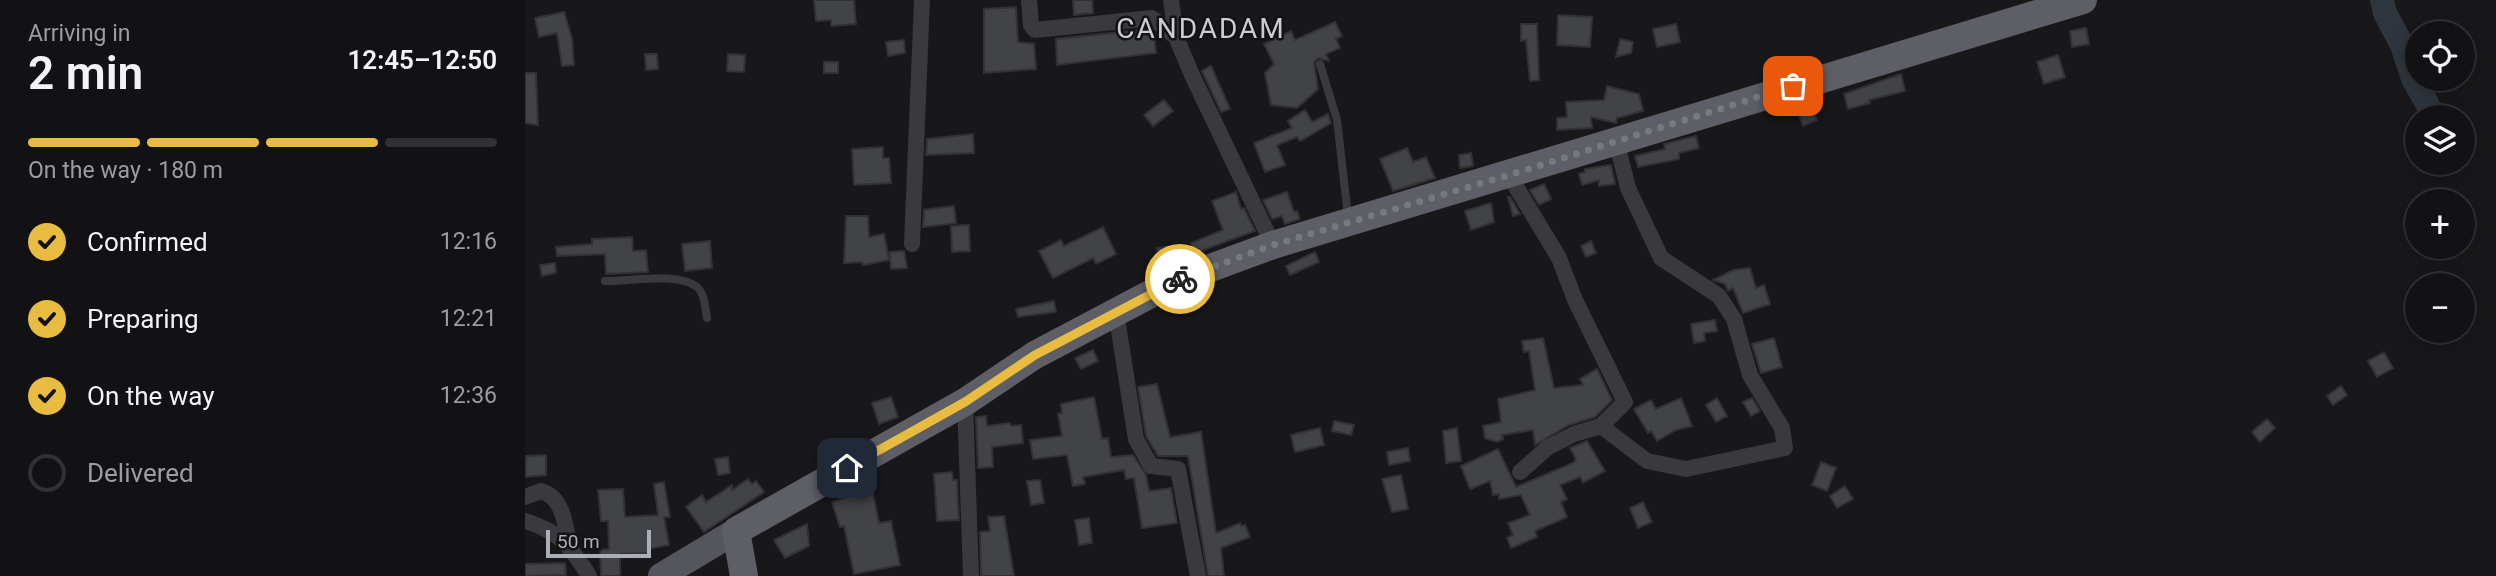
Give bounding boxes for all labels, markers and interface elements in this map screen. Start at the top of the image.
district label: CANDADAM [1116,12,1286,45]
text: Arriving in [28,20,131,47]
map controls [2405,21,2475,343]
button: locate [2405,21,2475,91]
text: 12:45–12:50 [347,45,497,75]
text: 2 min [28,46,143,100]
pin [1763,56,1823,116]
icon: bag [1774,67,1812,105]
button: layers [2405,105,2475,175]
text: On the way · 180 m [28,157,223,184]
button: + [2405,189,2475,259]
icon: check [28,223,66,261]
text: Confirmed [87,227,208,257]
text: 12:16 [440,228,497,255]
courier [1145,244,1215,314]
icon: bike [1161,260,1199,298]
button: − [2405,273,2475,343]
icon: check [28,300,66,338]
text: Preparing [87,304,199,334]
text: 12:21 [440,305,497,332]
icon: check [28,377,66,415]
text: On the way [87,381,215,411]
text: 12:36 [440,382,497,409]
pin [817,438,877,498]
icon: home [828,449,866,487]
text: Delivered [87,458,194,488]
scale bar [546,527,651,559]
text: 50 m [557,530,600,553]

